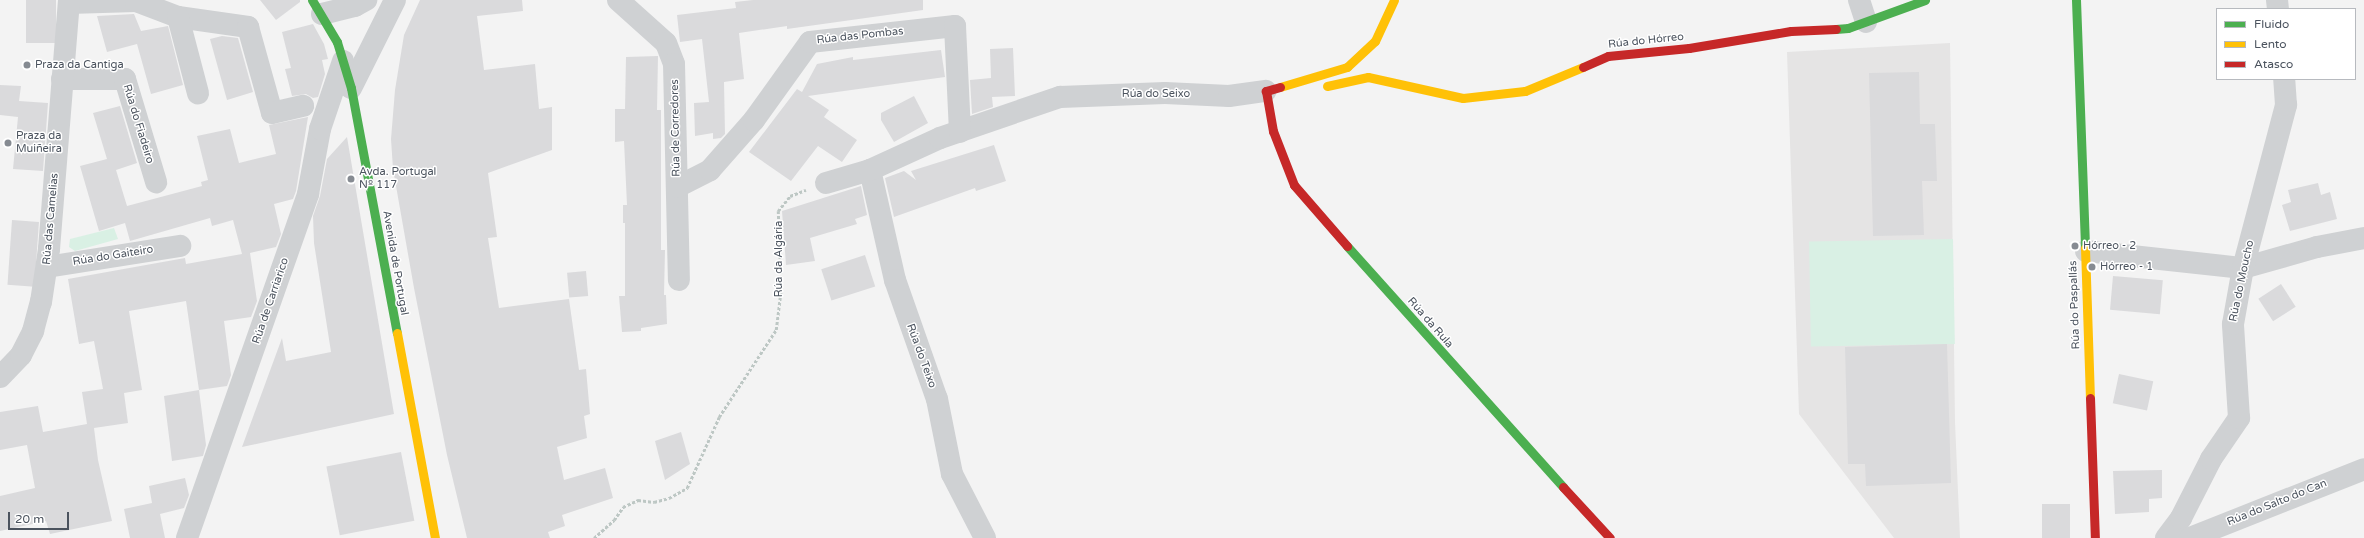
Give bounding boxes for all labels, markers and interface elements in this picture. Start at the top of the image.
legend [2216,8,2356,80]
text: Fluido [2254,17,2289,31]
street label: Rúa das Pombas [816,25,904,47]
street label: Rúa do Hórreo [1607,30,1685,52]
text: Lento [2254,37,2287,51]
text: Atasco [2254,57,2293,71]
place label: Praza da Cantiga [35,58,124,72]
marker: Praza da Cantiga [22,60,32,70]
street label: Rúa de Corredores [669,79,683,177]
street label: Rúa do Fiadeiro [120,83,156,165]
street label: Rúa do Seixo [1122,87,1190,101]
place label: Praza da Muiñeira [16,130,62,156]
marker: Praza da Muiñeira [3,138,13,148]
place label: Avda. Portugal Nº 117 [359,166,436,192]
street label: Rúa das Camelias [40,173,62,265]
marker: Avda. Portugal Nº 117 [346,174,356,184]
street label: Avenida de Portugal [379,210,411,316]
street label: Rúa da Algária [772,221,786,297]
place label: Hórreo - 2 [2083,239,2136,253]
street label: Rúa do Moucho [2227,239,2257,323]
marker: Hórreo - 2 [2070,241,2080,251]
street label: Rúa do Gaiteiro [72,243,154,269]
street label: Rúa de Carriarico [250,256,292,346]
street label: Rúa do Paspallás [2067,260,2083,350]
place label: Hórreo - 1 [2100,260,2153,274]
marker: Hórreo - 1 [2087,262,2097,272]
street label: Rúa da Rula [1404,295,1456,351]
street label: Rúa do Teixo [903,322,939,390]
street label: Rúa do Salto do Can [2225,477,2329,529]
scale bar [10,504,71,530]
text: 20 m [15,512,44,526]

